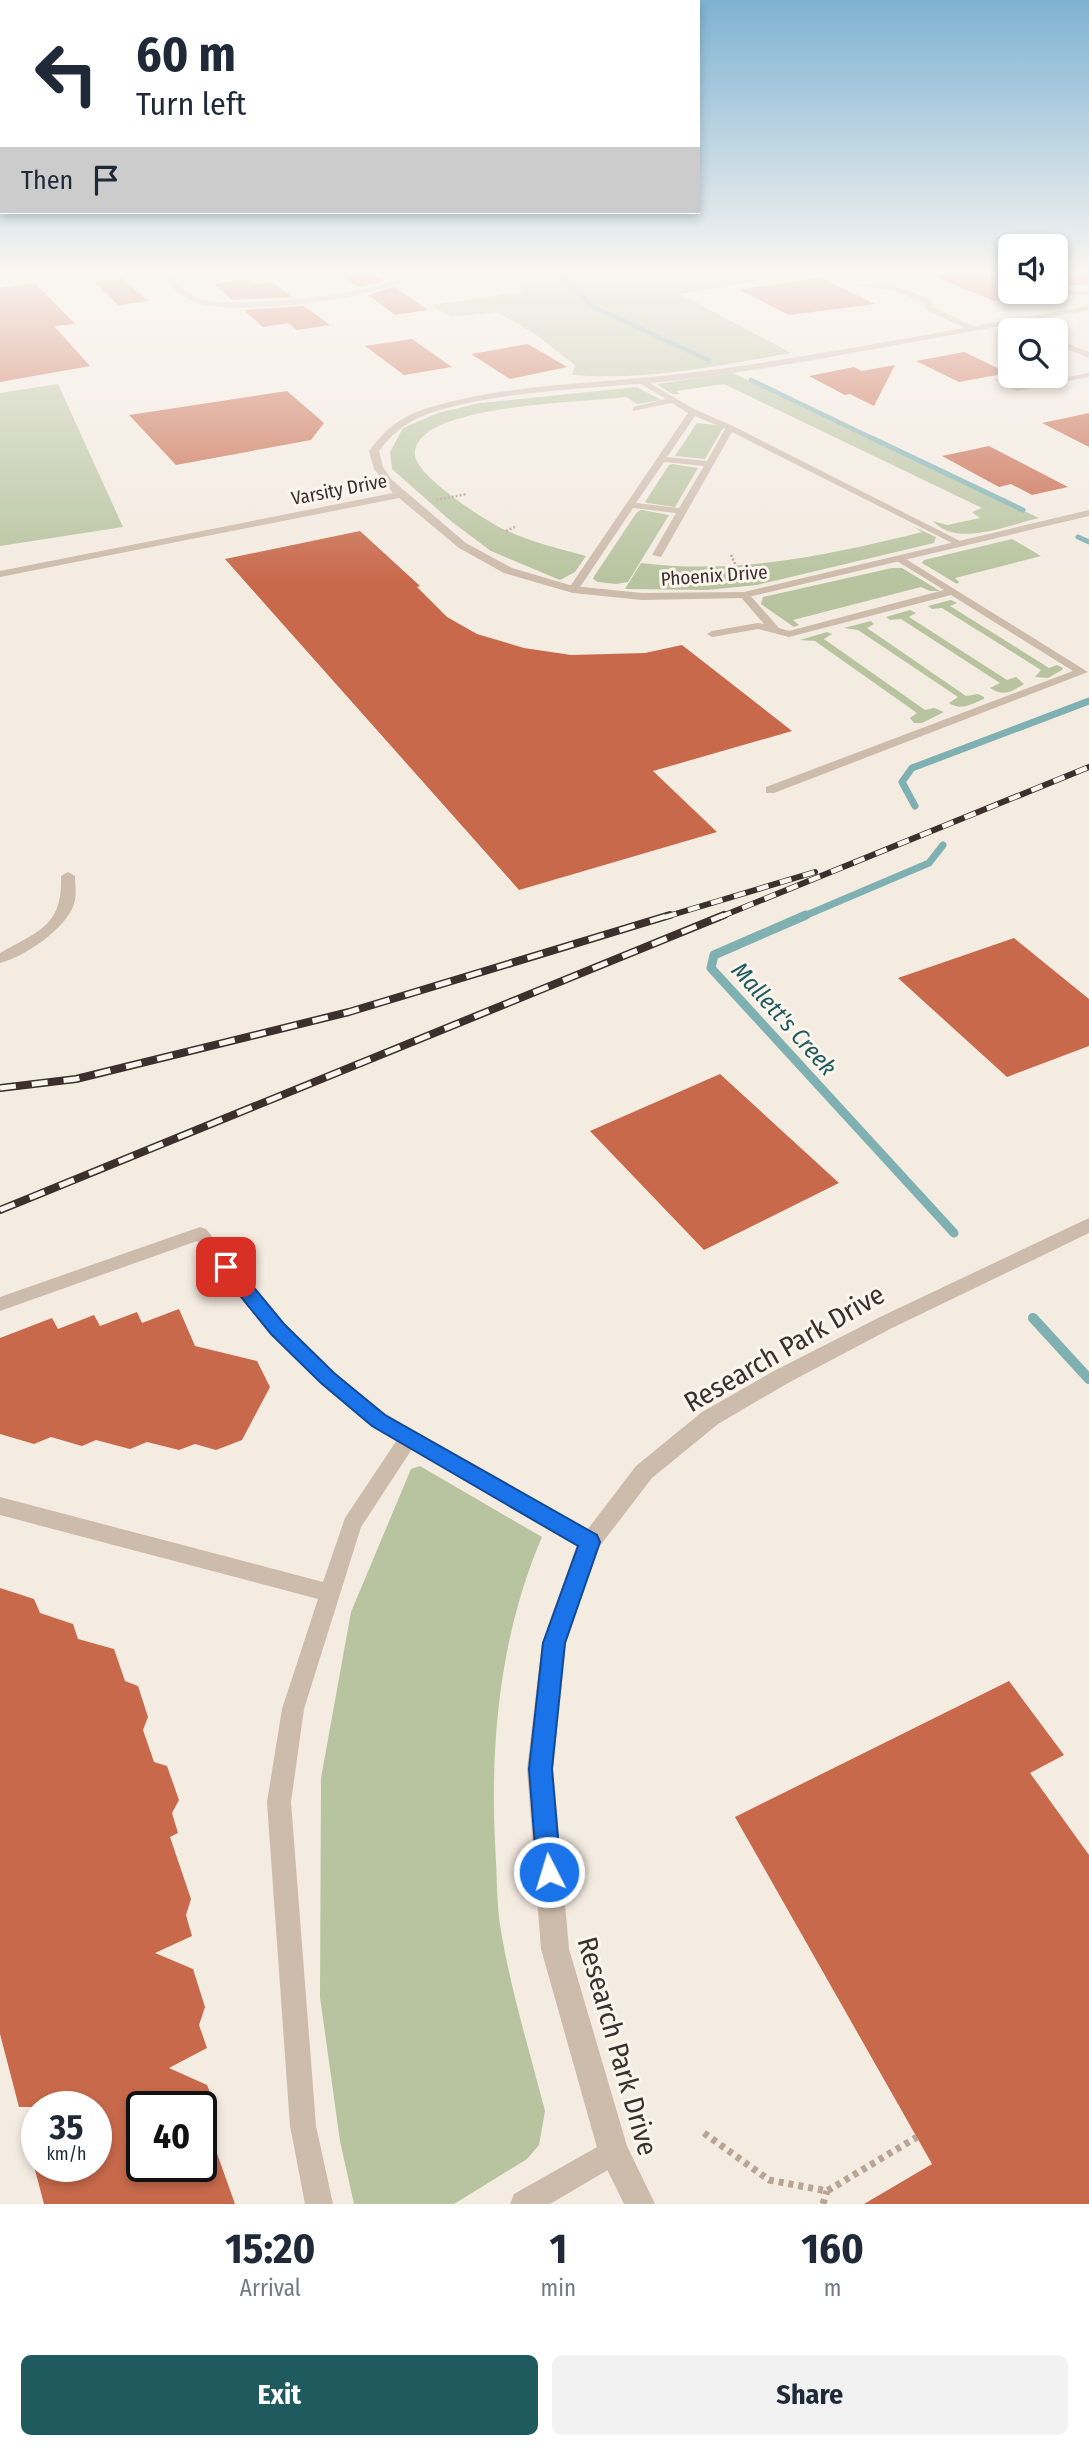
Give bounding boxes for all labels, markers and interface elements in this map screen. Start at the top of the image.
text: 60 m [136,25,236,84]
icon: left [21,28,112,119]
text: Turn left [136,85,246,123]
icon: arrive [87,161,125,199]
text: Then [21,165,73,196]
map controls [998,234,1068,388]
button: sound [998,234,1068,304]
button: search [998,318,1068,388]
street label: Varsity Drive [289,469,389,510]
street label: Phoenix Drive [660,560,768,591]
water label: Mallett's Creek [726,957,842,1081]
pin [196,1237,256,1297]
icon: arrive [207,1248,245,1286]
street label: Research Park Drive [678,1278,890,1419]
position arrow [512,1835,586,1909]
street label: Research Park Drive [571,1933,665,2159]
speed limit sign: 40 [126,2091,217,2182]
text: 35 [50,2106,83,2148]
text: km/h [46,2143,87,2165]
text: 15:20 [225,2224,315,2274]
text: 1 [549,2224,567,2274]
text: 160 [801,2224,864,2274]
text: Arrival [240,2274,301,2302]
text: min [541,2274,576,2302]
text: m [824,2274,841,2302]
button: Exit [21,2355,538,2435]
button: Share [552,2355,1068,2435]

